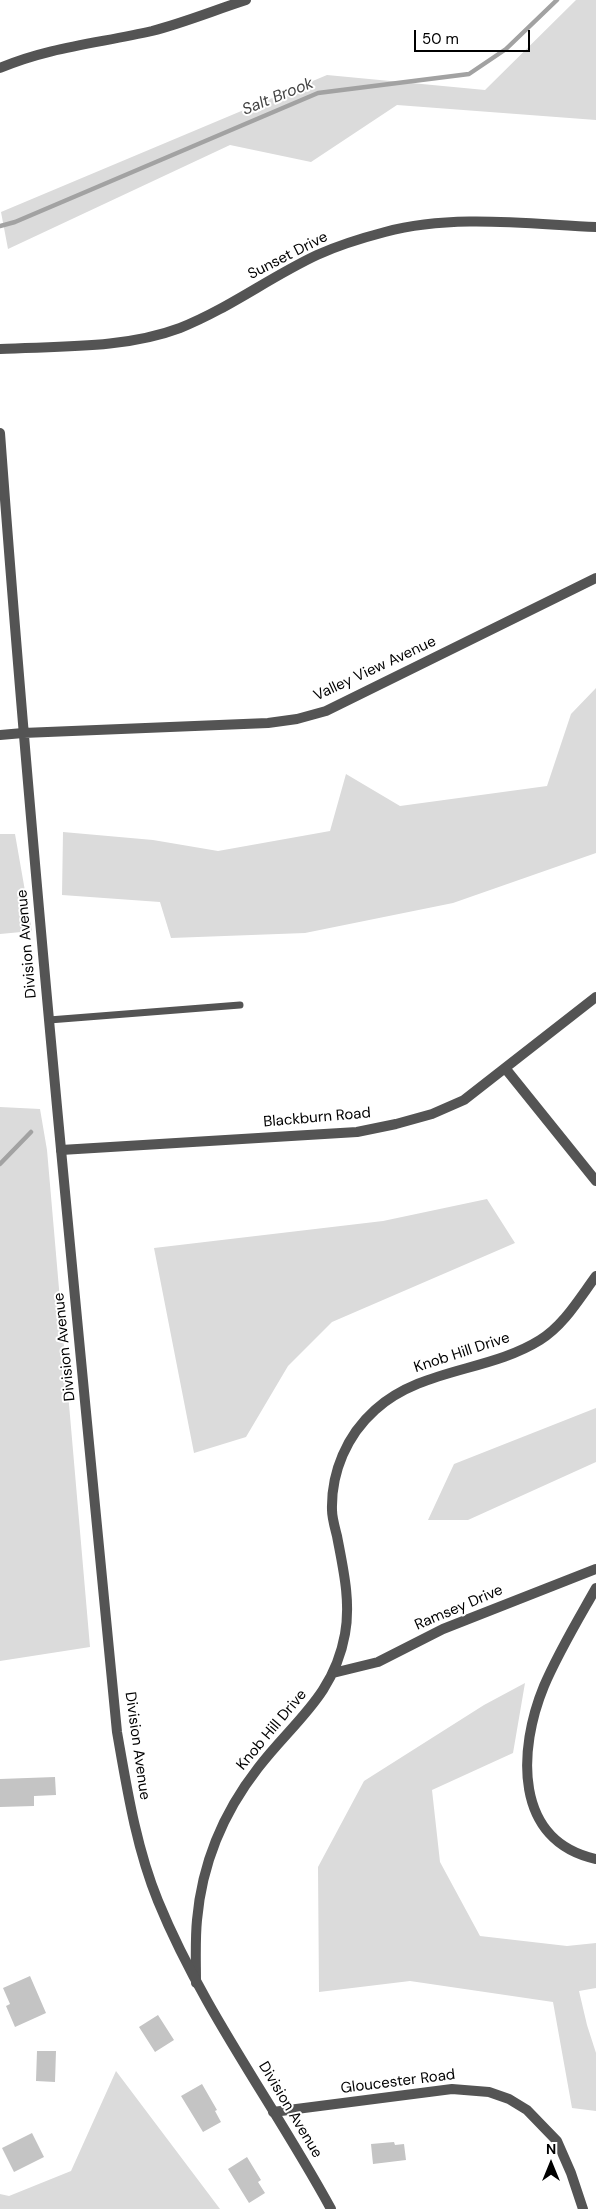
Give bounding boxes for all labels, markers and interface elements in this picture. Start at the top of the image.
scale bar [416,20,532,52]
text: 50 m [422,29,459,49]
water label: Salt Brook [240,74,316,120]
street label: Sunset Drive [245,228,331,284]
street label: Valley View Avenue [311,633,439,705]
street label: Division Avenue [13,889,41,999]
street label: Blackburn Road [263,1104,371,1132]
street label: Division Avenue [50,1292,80,1402]
street label: Knob Hill Drive [412,1329,512,1377]
street label: Ramsey Drive [412,1581,506,1635]
street label: Knob Hill Drive [233,1686,311,1774]
street label: Division Avenue [121,1691,153,1801]
street label: Division Avenue [254,2059,326,2161]
street label: Gloucester Road [340,2066,456,2098]
north arrow [526,2139,576,2189]
text: N [546,2140,556,2158]

